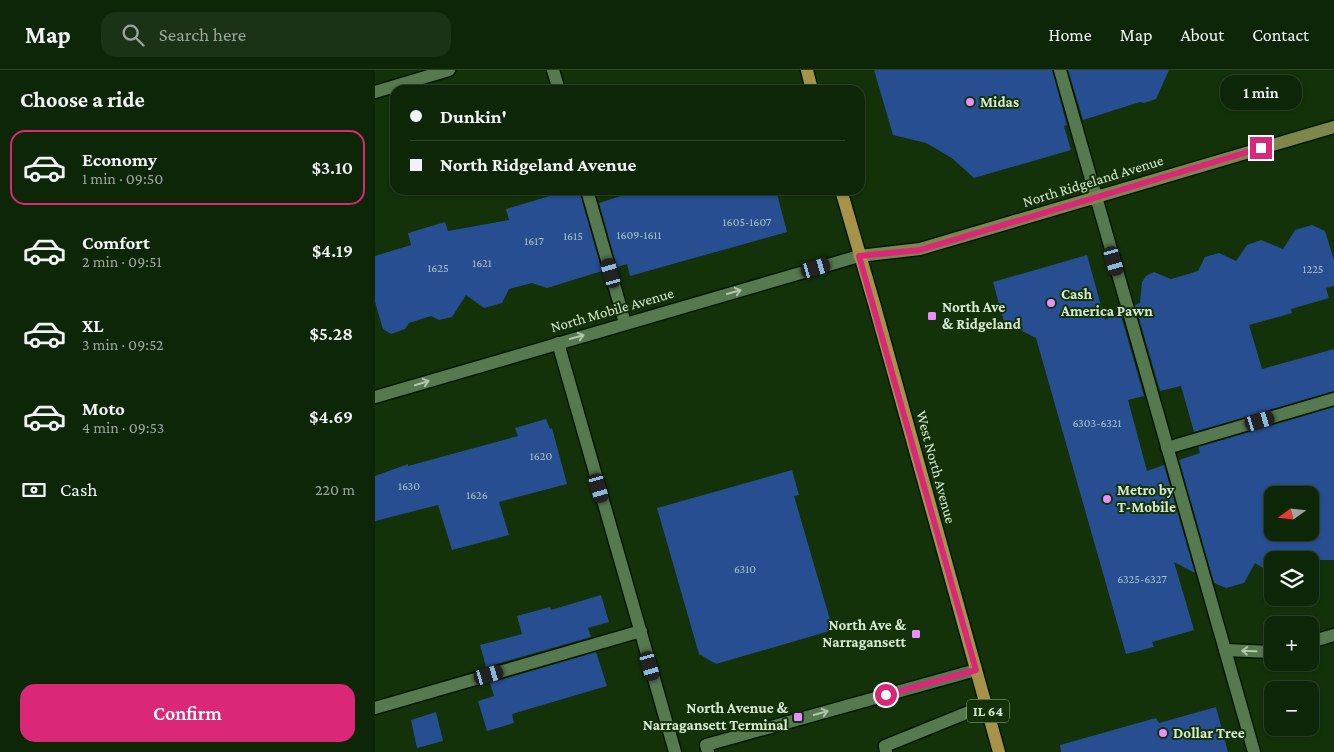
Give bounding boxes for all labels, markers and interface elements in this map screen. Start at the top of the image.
search box [101,12,451,57]
text: Map [25,21,71,48]
icon: search [119,21,147,49]
text: Search here [159,24,246,45]
text: Home [1049,25,1092,45]
text: Map [1120,25,1152,45]
text: About [1180,25,1224,45]
text: Contact [1252,25,1309,45]
callout: 1 min [1220,75,1302,110]
text: 1 min [1243,84,1279,101]
text: Choose a ride [20,87,145,112]
place label: Midas [980,94,1019,110]
marker: Midas [964,96,976,108]
text: Dunkin' [440,106,507,127]
route end [1250,137,1272,159]
icon: car [22,145,67,190]
text: Economy [82,149,157,170]
street label: North Ridgeland Avenue [1021,152,1166,211]
text: North Ridgeland Avenue [440,154,636,175]
text: $3.10 [312,157,353,178]
text: 1 min · 09:50 [82,170,163,187]
house number: 1605-1607 [723,215,772,229]
icon: car [22,228,67,273]
house number: 1609-1611 [616,228,662,242]
house number: 1615 [563,229,583,243]
text: Comfort [82,232,150,253]
house number: 1617 [524,234,544,248]
text: $4.19 [312,240,353,261]
car [1102,245,1125,277]
text: 2 min · 09:51 [82,253,162,270]
house number: 1621 [472,256,492,270]
car [599,257,622,289]
car [799,257,832,279]
house number: 1625 [427,261,449,275]
house number: 1225 [1302,262,1324,276]
street label: North Mobile Avenue [549,285,676,335]
one-way arrow [725,286,741,296]
place label: Cash America Pawn [1060,286,1153,319]
marker: Cash America Pawn [1045,297,1057,309]
place label: North Ave & Ridgeland [942,299,1022,332]
marker: North Ave & Ridgeland [926,310,938,322]
icon: car [22,311,67,356]
text: XL [82,315,104,336]
text: $5.28 [310,323,353,344]
one-way arrow [569,331,585,341]
text: 3 min · 09:52 [82,336,164,353]
one-way arrow [413,378,429,388]
icon: car [22,394,67,439]
text: Moto [82,398,125,419]
text: $4.69 [309,406,353,427]
street label: West North Avenue [913,409,959,525]
car [1243,409,1276,433]
house number: 6303-6321 [1072,416,1122,430]
text: 4 min · 09:53 [82,419,164,436]
house number: 1620 [530,449,552,463]
car [587,472,610,504]
icon: cash [20,476,48,504]
text: Cash [60,479,98,500]
house number: 1630 [398,479,420,493]
text: 220 m [315,481,355,498]
place label: Metro by T-Mobile [1117,482,1176,515]
north arrow [1264,486,1319,541]
map controls [1264,486,1319,736]
house number: 1626 [466,488,488,502]
marker: Metro by T-Mobile [1101,493,1113,505]
button: layers [1264,551,1319,606]
house number: 6310 [734,562,756,576]
house number: 6325-6327 [1117,572,1167,586]
button: + [1264,616,1319,671]
place label: North Ave & Narragansett [822,617,907,650]
marker: North Ave & Narragansett [910,628,922,640]
one-way arrow [1241,646,1257,656]
car [638,650,661,682]
car [472,664,505,686]
button: − [1264,681,1319,736]
button: Confirm [20,684,355,742]
route start [875,684,897,706]
place label: North Avenue & Narragansett Terminal [643,700,789,733]
road number: IL 64 [967,700,1009,722]
one-way arrow [812,708,828,718]
marker: North Avenue & Narragansett Terminal [792,711,804,723]
place label: Dollar Tree [1173,725,1245,741]
marker: Dollar Tree [1157,727,1169,739]

